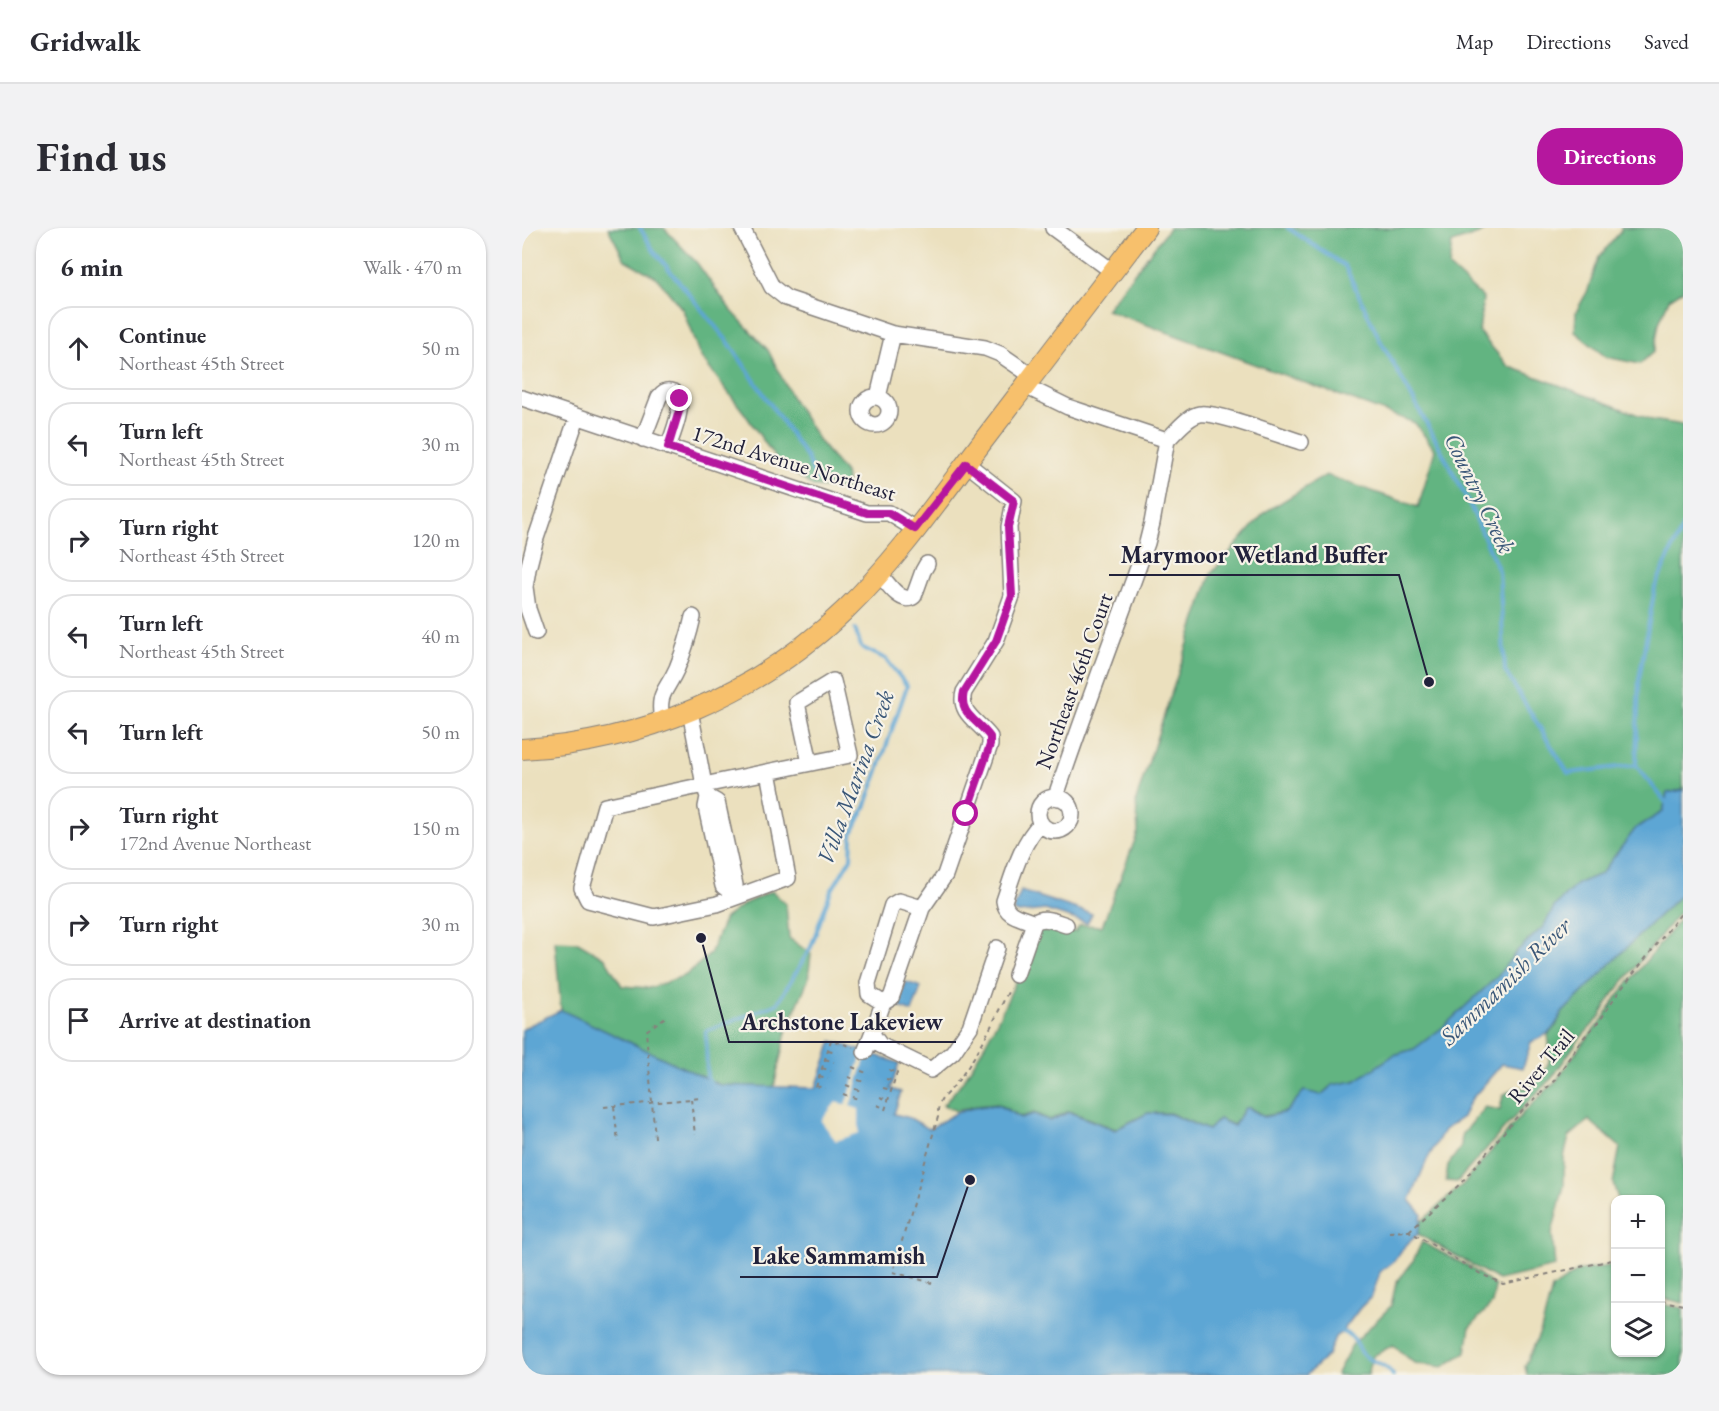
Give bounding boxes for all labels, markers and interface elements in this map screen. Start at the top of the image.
text: Gridwalk [30,23,141,59]
text: Map [1456,28,1493,55]
text: Directions [1526,28,1611,55]
text: Saved [1644,28,1689,55]
button: Directions [1537,128,1683,185]
text: Find us [36,129,167,184]
text: 6 min [60,250,123,284]
text: Walk · 470 m [363,254,462,280]
text: Continue [119,321,206,350]
icon: ahead [62,332,95,365]
text: 50 m [421,335,460,361]
text: Northeast 45th Street [119,350,284,376]
route end [666,385,692,411]
text: Turn left [119,417,203,446]
street label: 172nd Avenue Northeast [689,418,900,508]
icon: left [62,428,95,461]
water label: Country Creek [1438,428,1523,558]
text: 30 m [421,431,460,457]
text: Northeast 45th Street [119,446,284,472]
text: Turn right [119,513,218,542]
icon: right [62,524,95,557]
text: 120 m [412,527,460,553]
callout: Marymoor Wetland Buffer [1109,533,1399,575]
text: Marymoor Wetland Buffer [1121,539,1387,571]
text: Northeast 45th Street [119,542,284,568]
street label: Northeast 46th Court [1029,589,1119,773]
text: Turn left [119,609,203,638]
icon: left [62,620,95,653]
text: 40 m [421,623,460,649]
text: Northeast 45th Street [119,638,284,664]
water label: Villa Marina Creek [809,686,901,868]
icon: left [62,716,95,749]
text: Turn left [119,718,203,747]
text: 50 m [421,719,460,745]
route start [952,800,978,826]
text: Turn right [119,801,218,830]
icon: right [62,812,95,845]
text: 150 m [412,815,460,841]
text: 172nd Avenue Northeast [119,830,311,856]
icon: right [62,908,95,941]
water label: Sammamish River [1432,909,1579,1052]
text: Turn right [119,910,218,939]
text: 30 m [421,911,460,937]
callout: Archstone Lakeview [729,1000,956,1042]
icon: arrive [62,1004,95,1037]
text: Arrive at destination [119,1006,311,1035]
text: Archstone Lakeview [740,1006,943,1037]
street label: River Trail [1501,1022,1581,1110]
map controls [1611,1195,1665,1357]
button: + [1611,1195,1665,1249]
callout: Lake Sammamish [740,1235,937,1277]
text: Lake Sammamish [752,1240,926,1271]
button: − [1611,1249,1665,1303]
button: layers [1611,1303,1665,1357]

